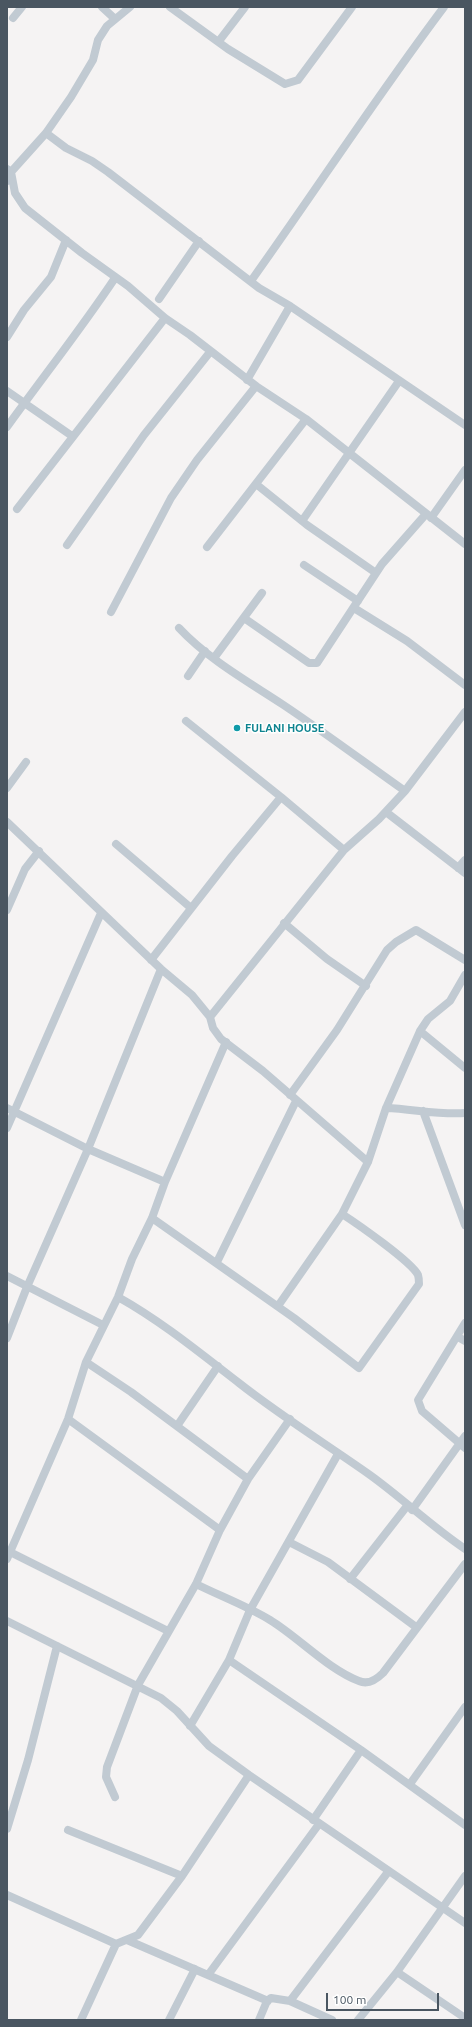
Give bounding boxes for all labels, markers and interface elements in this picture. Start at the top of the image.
place label: FULANI HOUSE [245,721,324,735]
marker: FULANI HOUSE [232,723,242,733]
scale bar [328,1985,441,2011]
text: 100 m [333,1993,366,2006]

